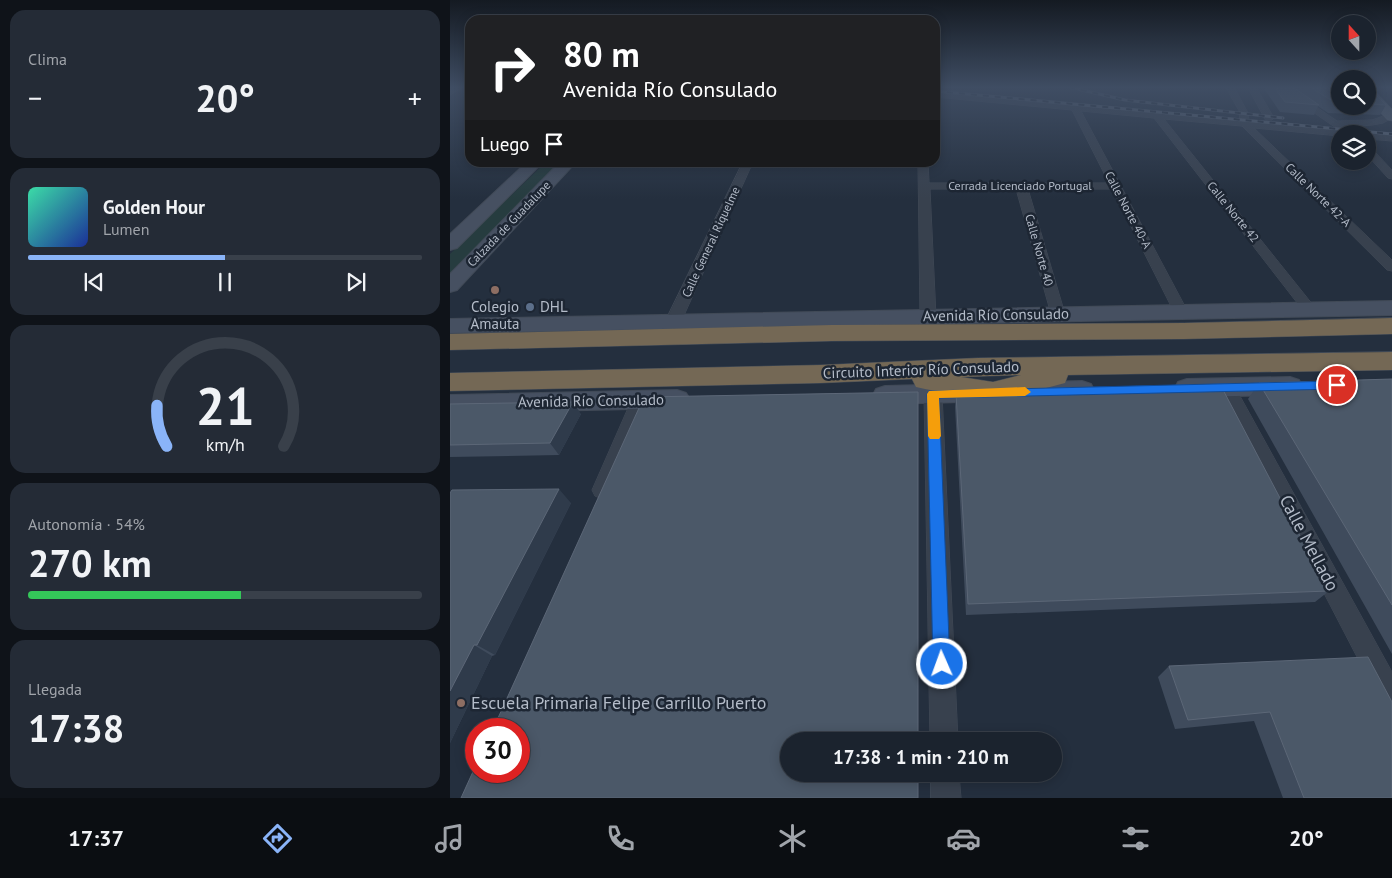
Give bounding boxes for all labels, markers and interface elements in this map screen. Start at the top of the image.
north arrow [1331,15,1376,60]
map controls [1331,15,1376,170]
text: 80 m [563,31,640,77]
icon: right [480,35,545,100]
text: Clima [28,49,67,69]
button: search [1331,70,1376,115]
text: 20° [195,73,255,122]
text: Avenida Río Consulado [563,75,777,103]
text: − [28,79,42,116]
text: + [408,79,422,116]
button: layers [1331,125,1376,170]
icon: arrive [540,130,568,158]
text: Luego [480,132,530,156]
street label: Calle Norte 42-A [1282,160,1354,230]
street label: Calle Norte 40-A [1102,168,1155,251]
street label: Calzada de Guadalupe [464,178,553,270]
street label: Cerrada Licenciado Portugal [948,178,1092,193]
street label: Calle Norte 42 [1204,178,1263,245]
street label: Calle General Riquelme [678,184,743,300]
text: Golden Hour [103,195,205,219]
street label: Calle Norte 40 [1022,212,1057,288]
text: Lumen [103,219,149,239]
icon: previous [80,268,108,296]
icon: pause [211,268,239,296]
icon: next [342,268,370,296]
marker: Colegio Amauta [489,284,501,296]
place label: Colegio Amauta [470,297,520,333]
place label: DHL [540,297,568,316]
marker: DHL [524,301,536,313]
street label: Avenida Río Consulado [923,304,1069,325]
street label: Circuito Interior Río Consulado [823,357,1019,382]
pin [1316,364,1358,406]
icon: arrive [1323,371,1351,399]
text: 21 [196,372,254,439]
street label: Avenida Río Consulado [518,390,664,411]
text: km/h [205,433,245,456]
street label: Calle Mellado [1275,491,1344,595]
text: Autonomía · 54% [28,514,145,534]
text: 270 km [28,538,152,587]
position arrow [915,637,967,689]
text: Llegada [28,679,82,699]
place label: Escuela Primaria Felipe Carrillo Puerto [471,691,766,714]
marker: Escuela Primaria Felipe Carrillo Puerto [455,697,467,709]
text: 17:38 [28,703,124,752]
speed limit sign: 30 [465,718,530,783]
text: 17:38 · 1 min · 210 m [833,745,1009,769]
icon: directions [260,821,295,856]
icon: music [432,821,467,856]
icon: phone [603,821,638,856]
icon: climate [775,821,810,856]
icon: car [946,821,981,856]
icon: filters [1118,821,1153,856]
text: 17:37 [68,824,124,852]
text: 20° [1289,824,1324,852]

